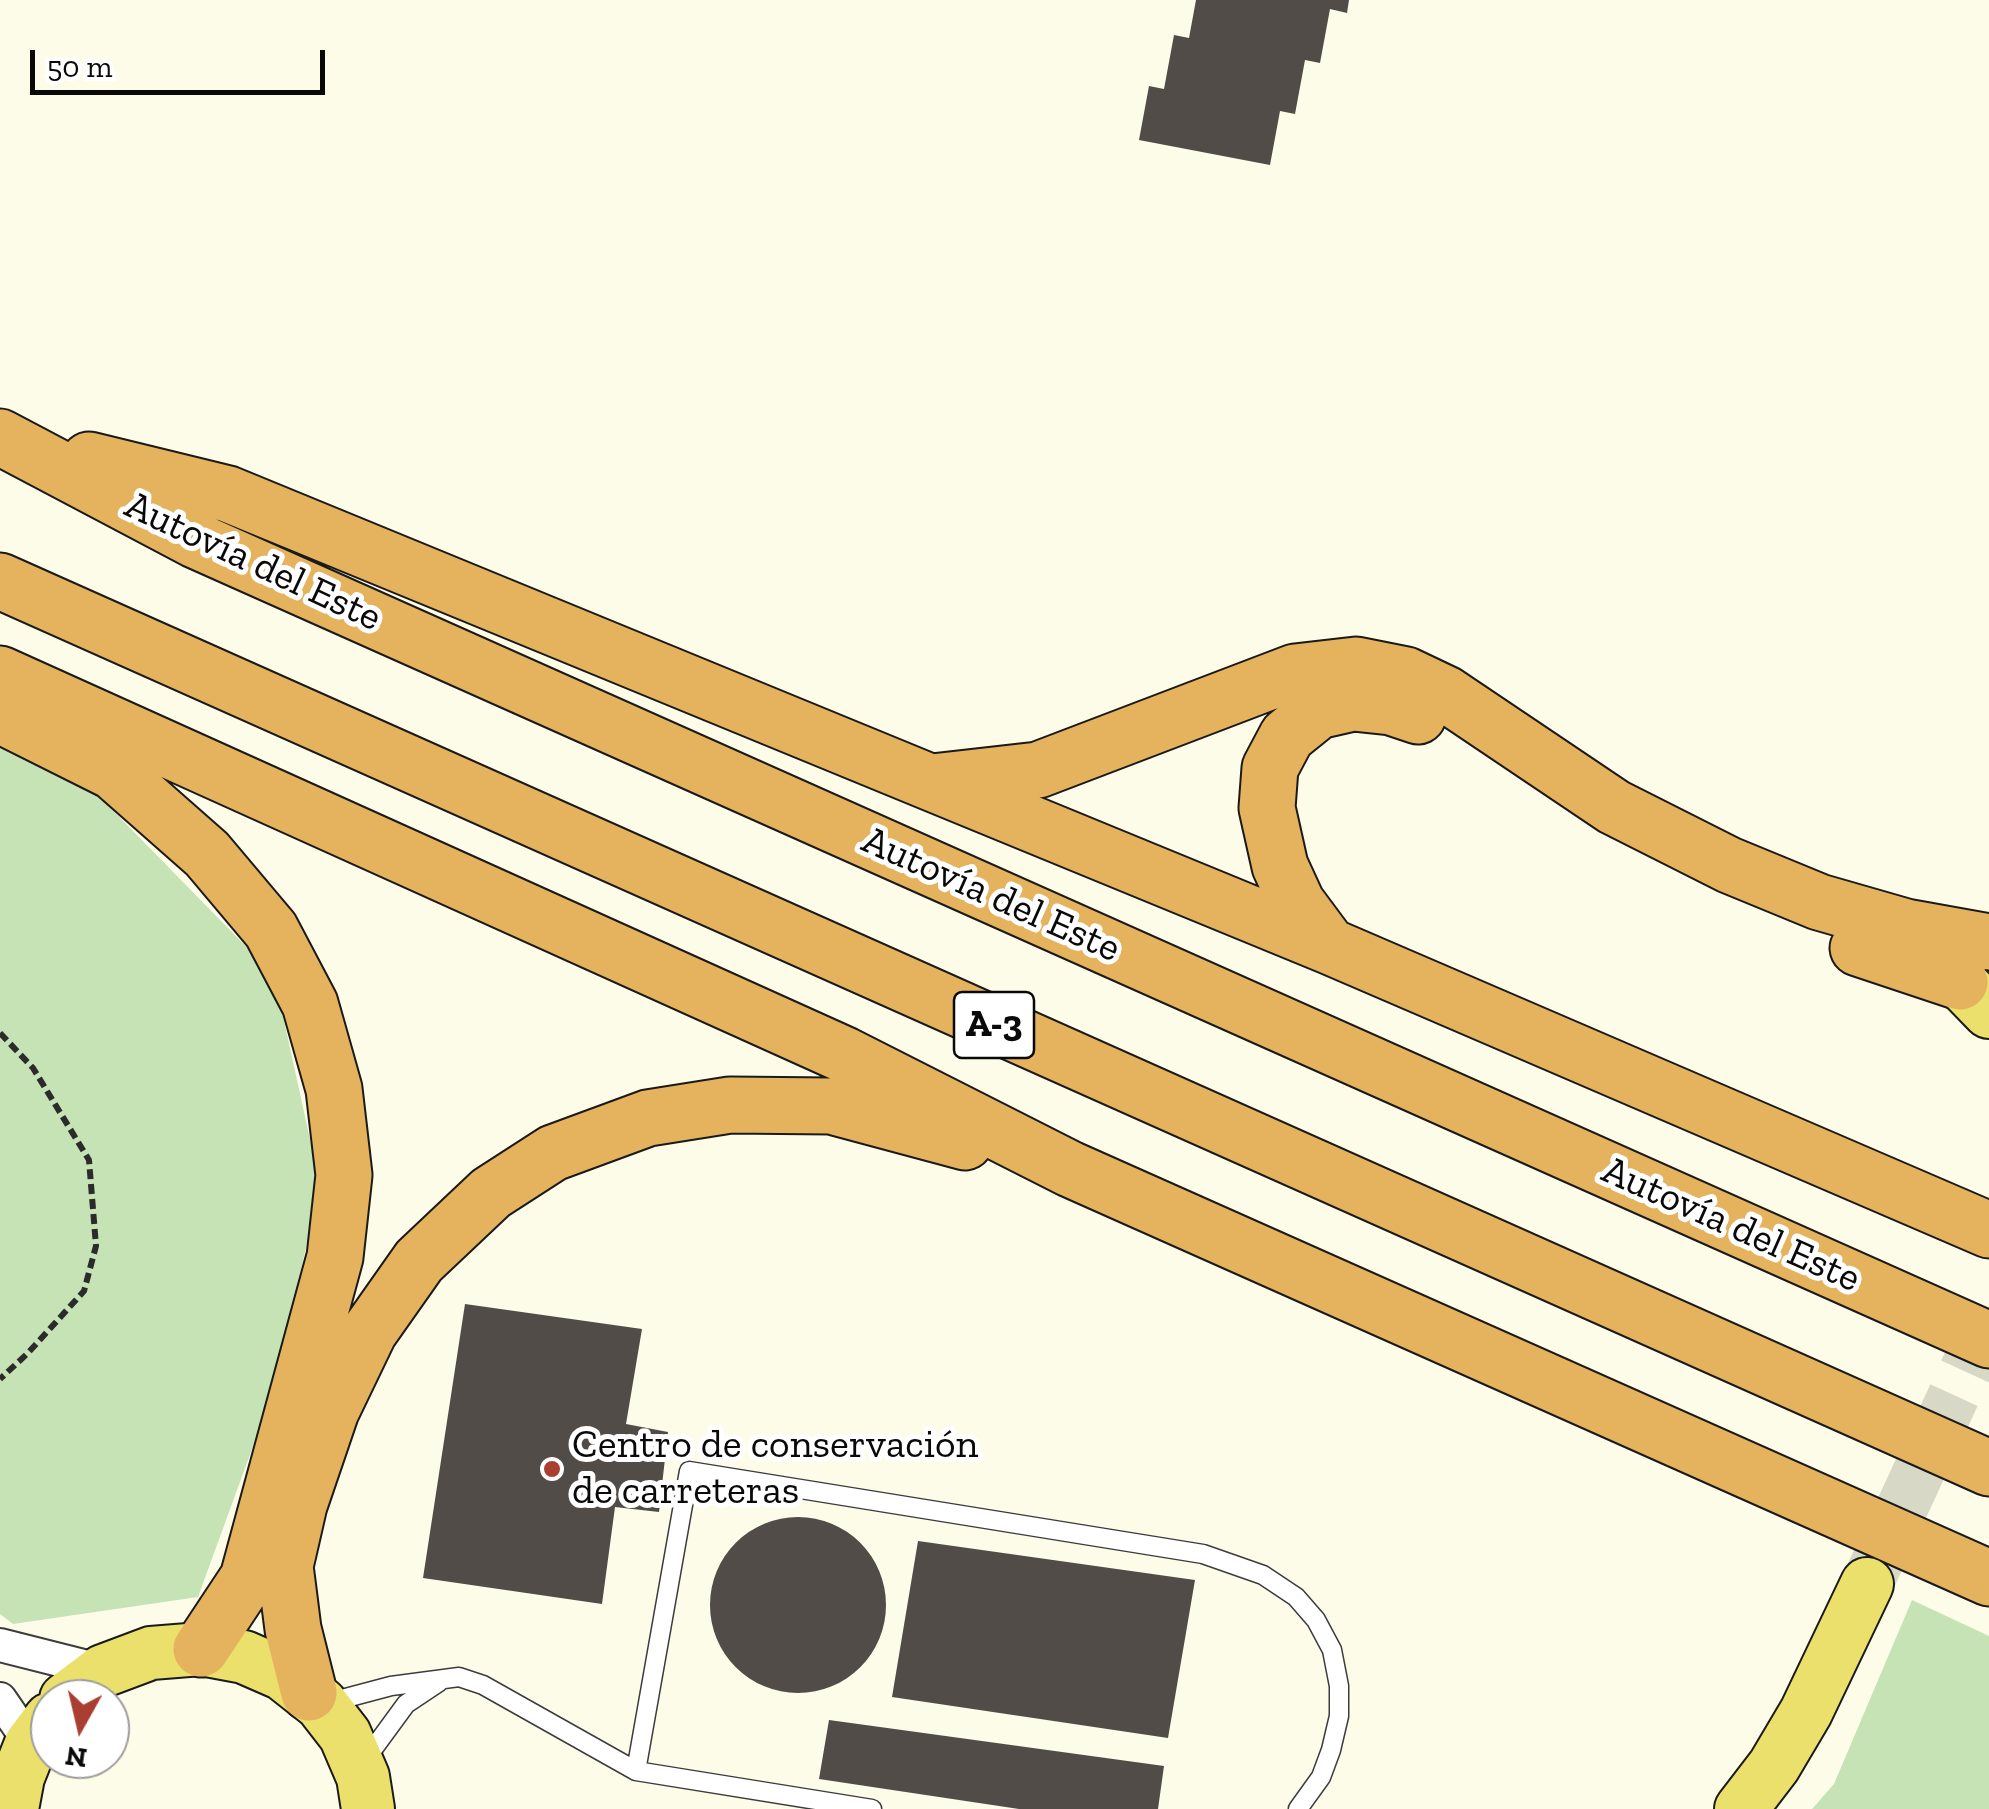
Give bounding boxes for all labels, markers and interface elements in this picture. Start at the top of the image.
scale bar [35,30,330,92]
text: 50 m [47,49,112,85]
street label: Autovía del Este [117,482,389,642]
street label: Autovía del Este [854,817,1128,973]
road number: A-3 [954,992,1034,1058]
street label: Autovía del Este [1594,1147,1868,1303]
place label: Centro de conservación de carreteras [572,1422,978,1516]
marker: Centro de conservación de carreteras [541,1458,563,1480]
north arrow [30,1679,130,1779]
text: N [63,1739,89,1775]

